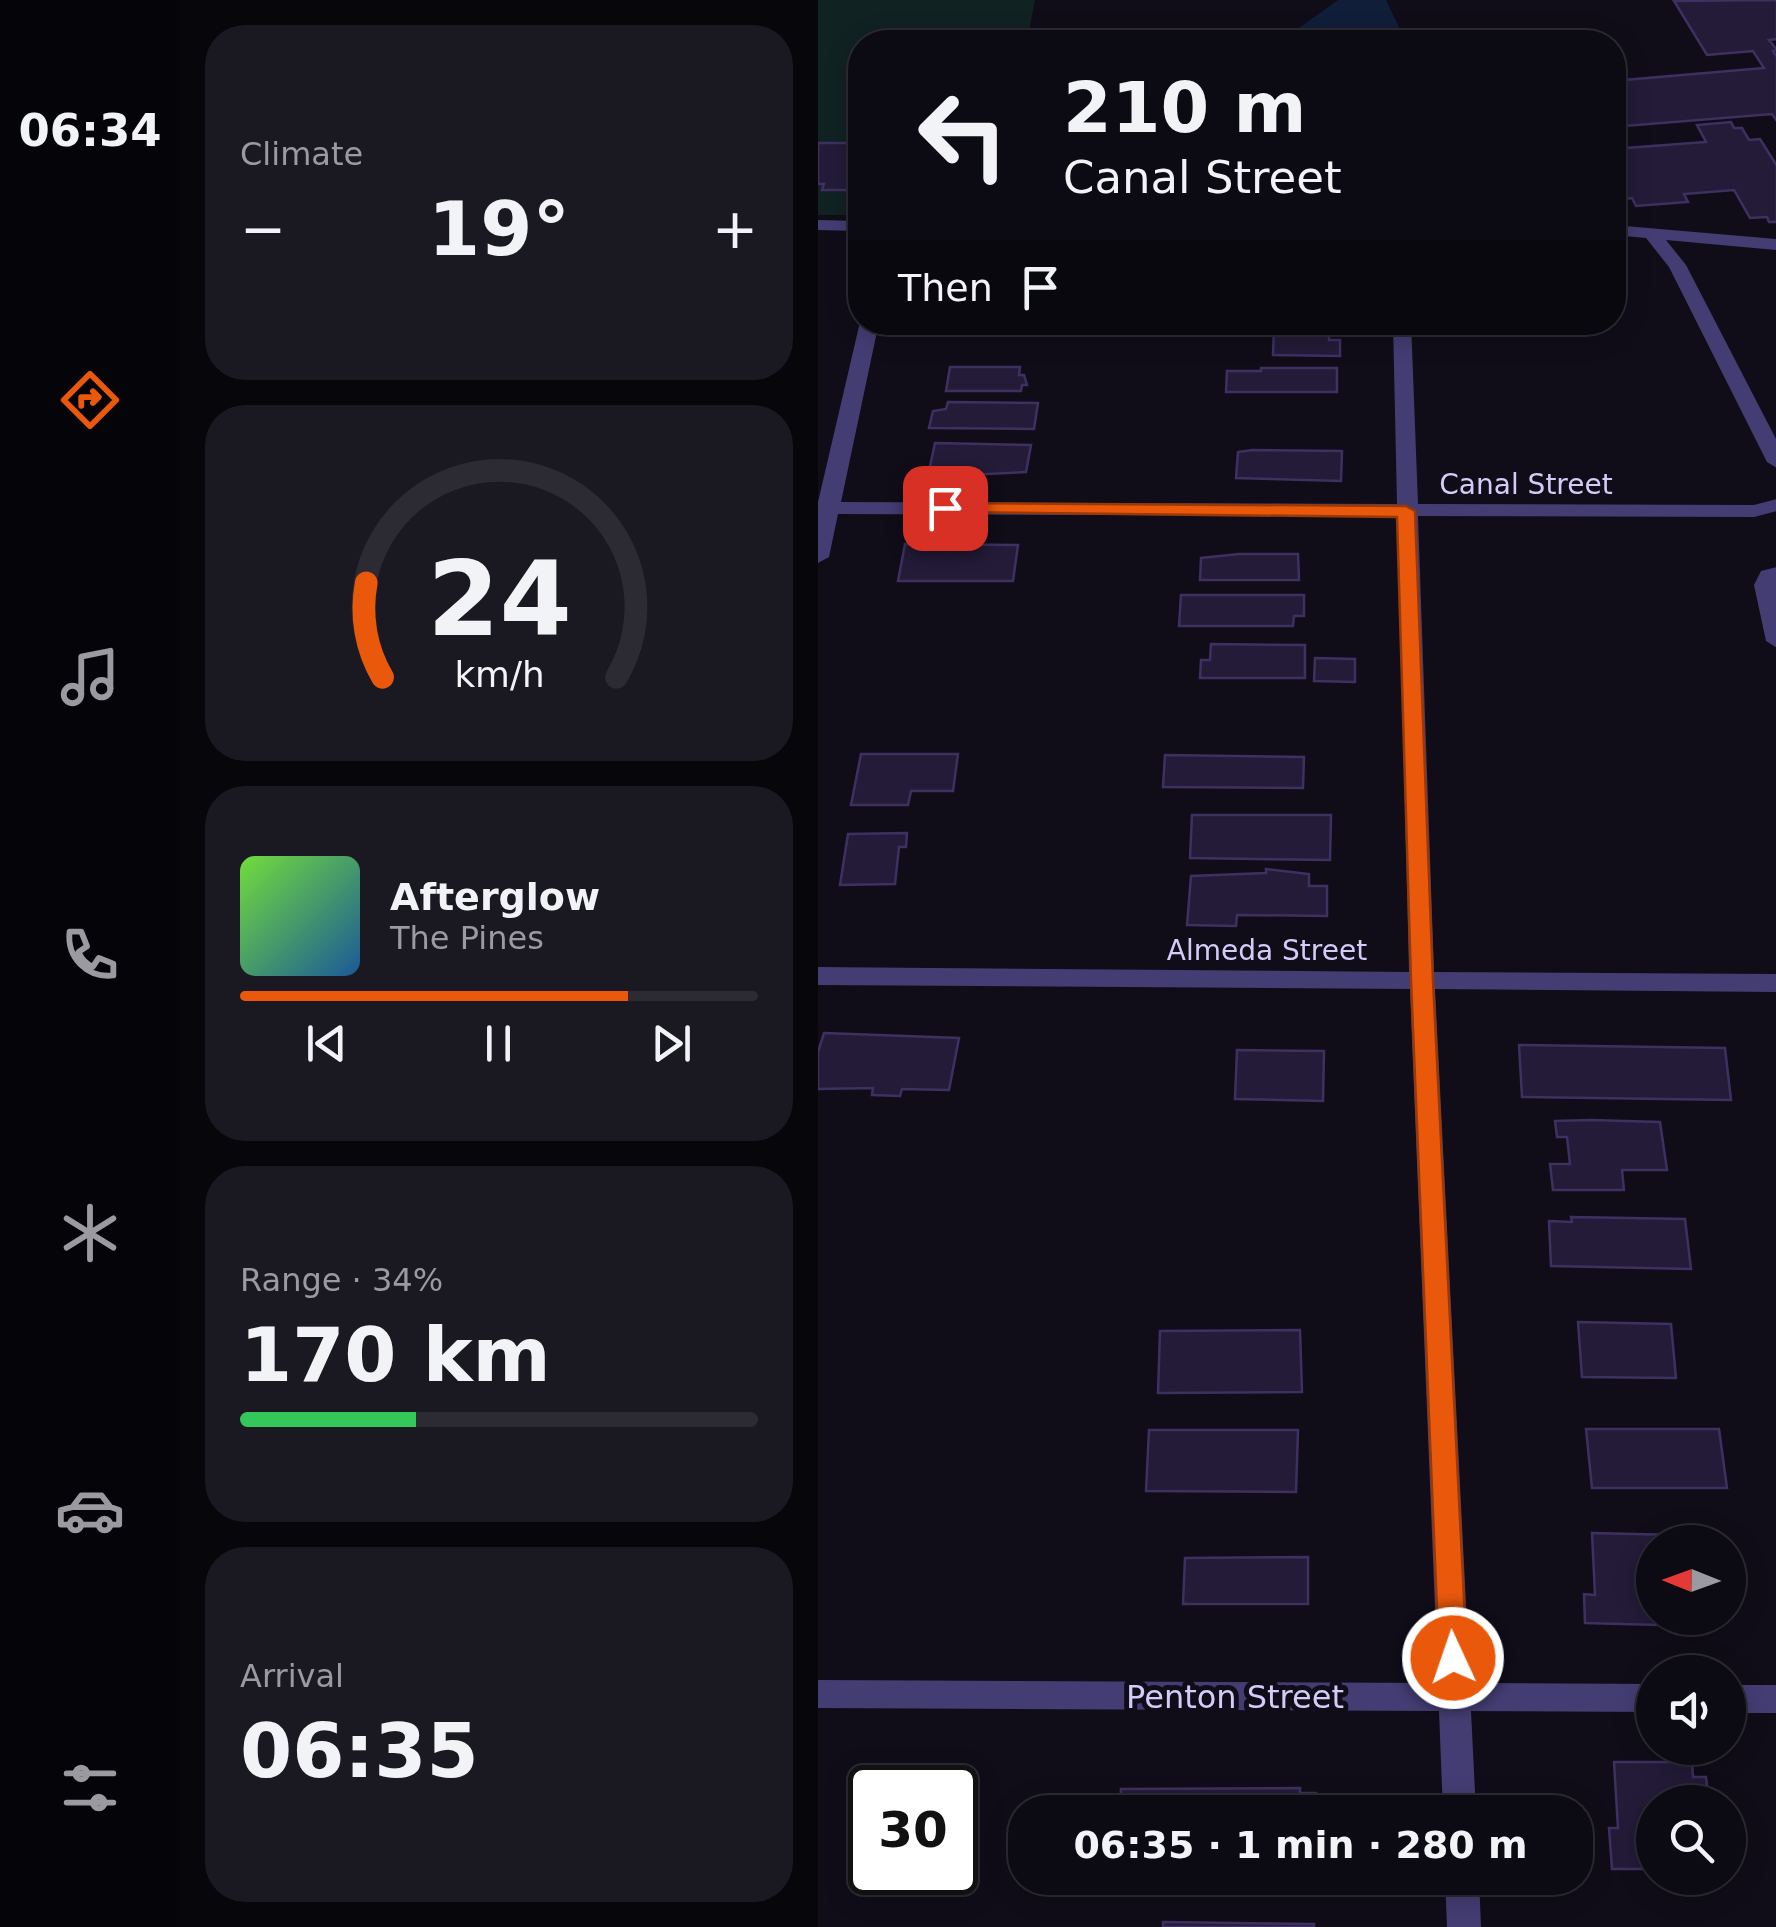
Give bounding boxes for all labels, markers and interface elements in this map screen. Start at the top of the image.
text: 210 m [1063,67,1306,149]
icon: left [898,70,1028,200]
text: 06:34 [18,104,162,157]
text: Climate [240,135,363,173]
text: Canal Street [1063,151,1342,204]
text: 19° [428,185,570,273]
text: − [240,197,286,261]
text: + [712,197,758,261]
icon: arrive [1013,260,1068,315]
text: Then [898,266,993,310]
icon: directions [55,365,125,435]
pin [903,466,988,551]
street label: Canal Street [1439,468,1613,501]
icon: arrive [918,481,973,536]
text: 24 [427,538,571,660]
icon: music [55,642,125,712]
text: km/h [454,654,544,695]
text: Afterglow [390,875,600,919]
text: The Pines [390,919,544,957]
icon: phone [55,920,125,990]
street label: Almeda Street [1167,934,1367,967]
icon: previous [299,1016,354,1071]
icon: pause [471,1016,526,1071]
icon: next [644,1016,699,1071]
icon: climate [55,1198,125,1268]
text: Range · 34% [240,1261,443,1299]
text: 170 km [240,1311,551,1399]
icon: car [55,1475,125,1545]
north arrow [1636,1525,1746,1635]
map controls [1636,1525,1746,1895]
position arrow [1401,1606,1505,1710]
button: sound [1636,1655,1746,1765]
text: Arrival [240,1657,344,1695]
street label: Penton Street [1126,1678,1344,1716]
text: 06:35 [240,1707,479,1795]
icon: filters [55,1753,125,1823]
speed limit sign: 30 [848,1765,978,1895]
button: search [1636,1785,1746,1895]
text: 06:35 · 1 min · 280 m [1073,1823,1528,1867]

